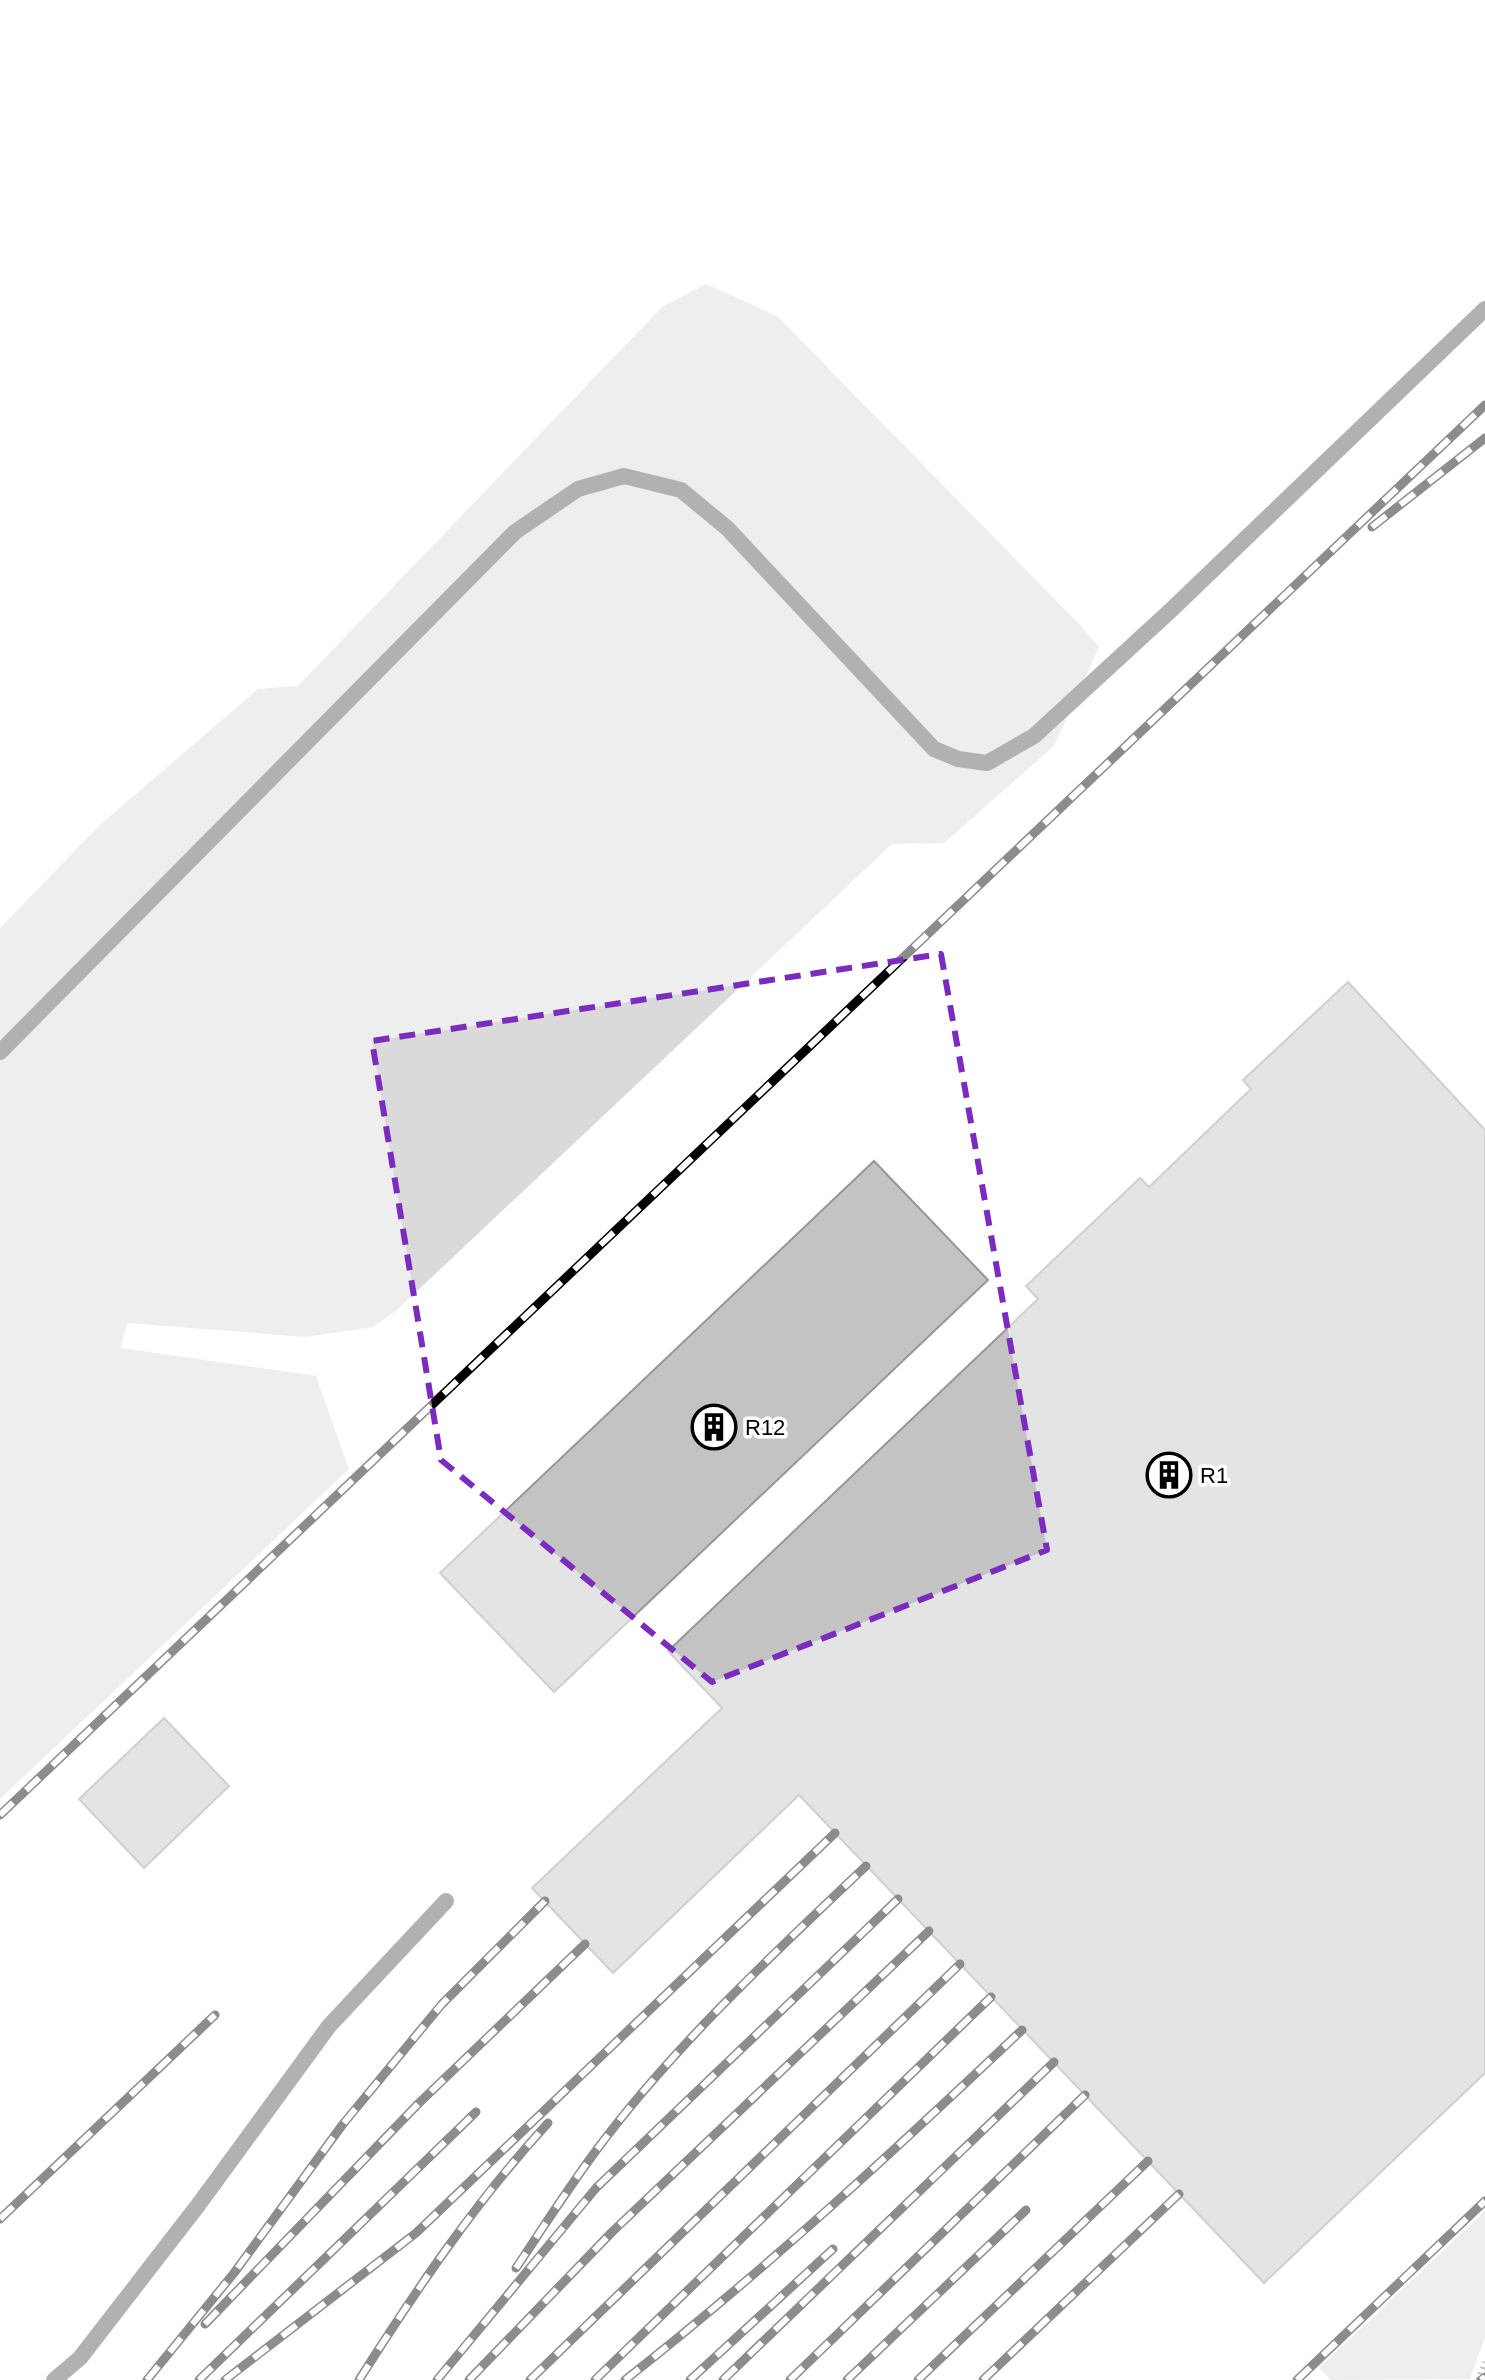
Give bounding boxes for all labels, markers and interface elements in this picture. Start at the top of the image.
building icon: R12 [690,1403,738,1451]
place label: R12 [745,1415,785,1440]
building icon: R1 [1145,1451,1193,1499]
place label: R1 [1200,1463,1228,1488]

